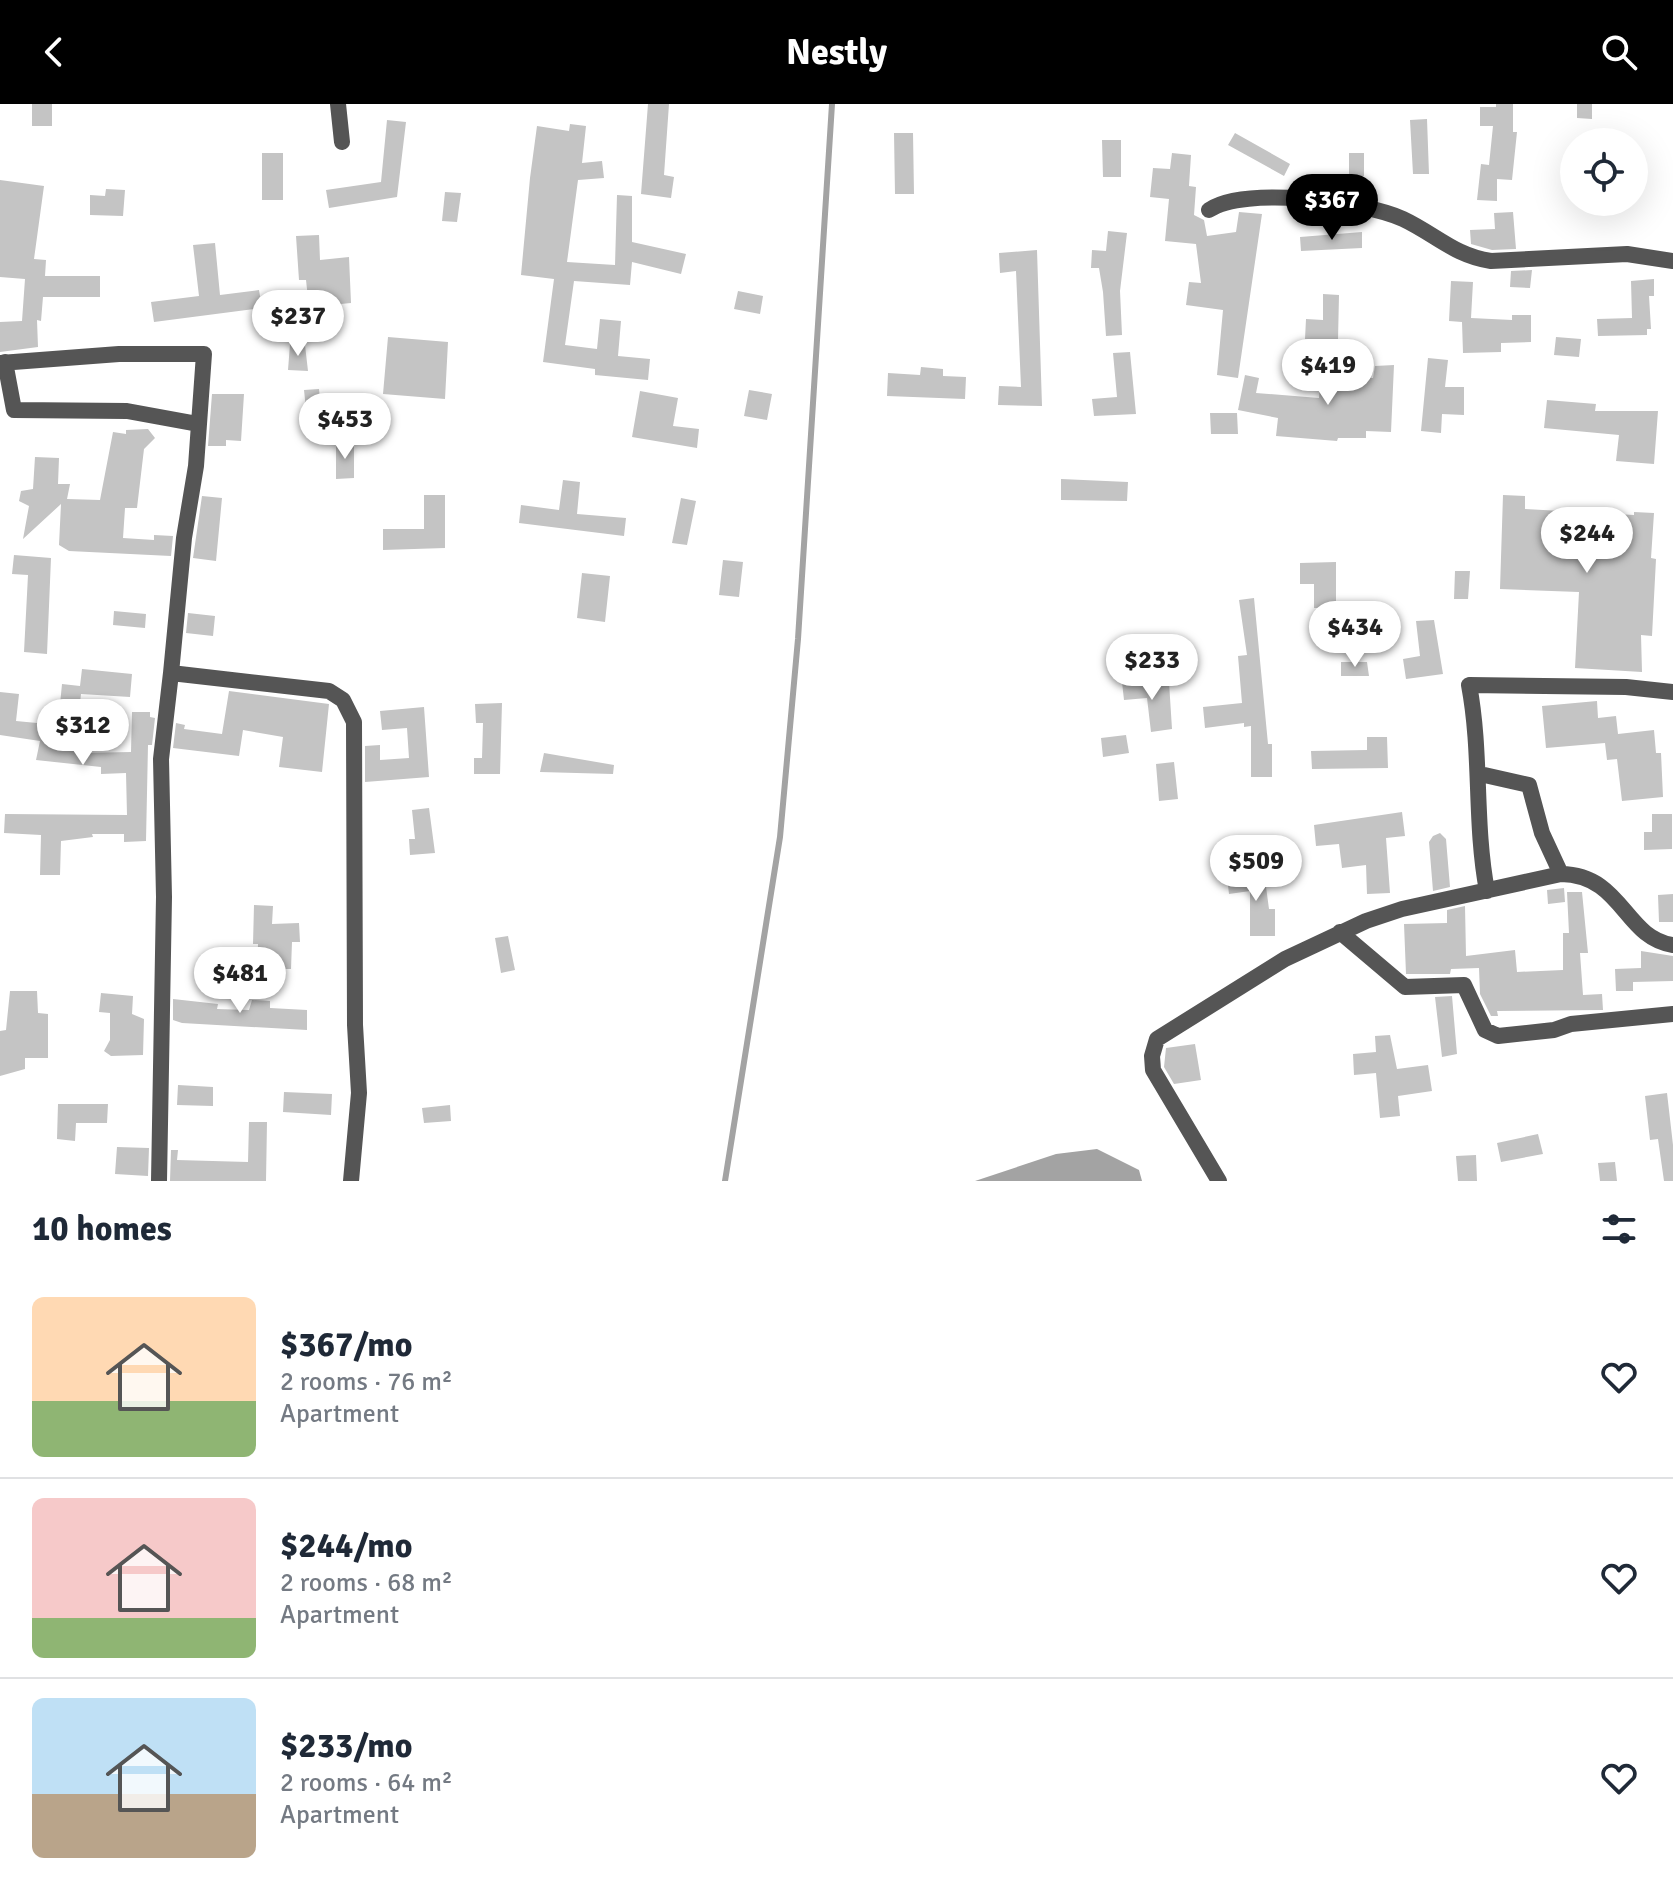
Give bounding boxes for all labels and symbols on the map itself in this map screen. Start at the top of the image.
pin: $367 [1285,174,1379,242]
pin: $237 [251,290,345,358]
pin: $419 [1281,339,1375,407]
pin: $453 [298,393,392,461]
pin: $244 [1540,507,1634,575]
pin: $434 [1308,601,1402,669]
pin: $233 [1105,634,1199,702]
pin: $312 [36,699,130,767]
pin: $509 [1209,835,1303,903]
pin: $481 [193,947,287,1015]

